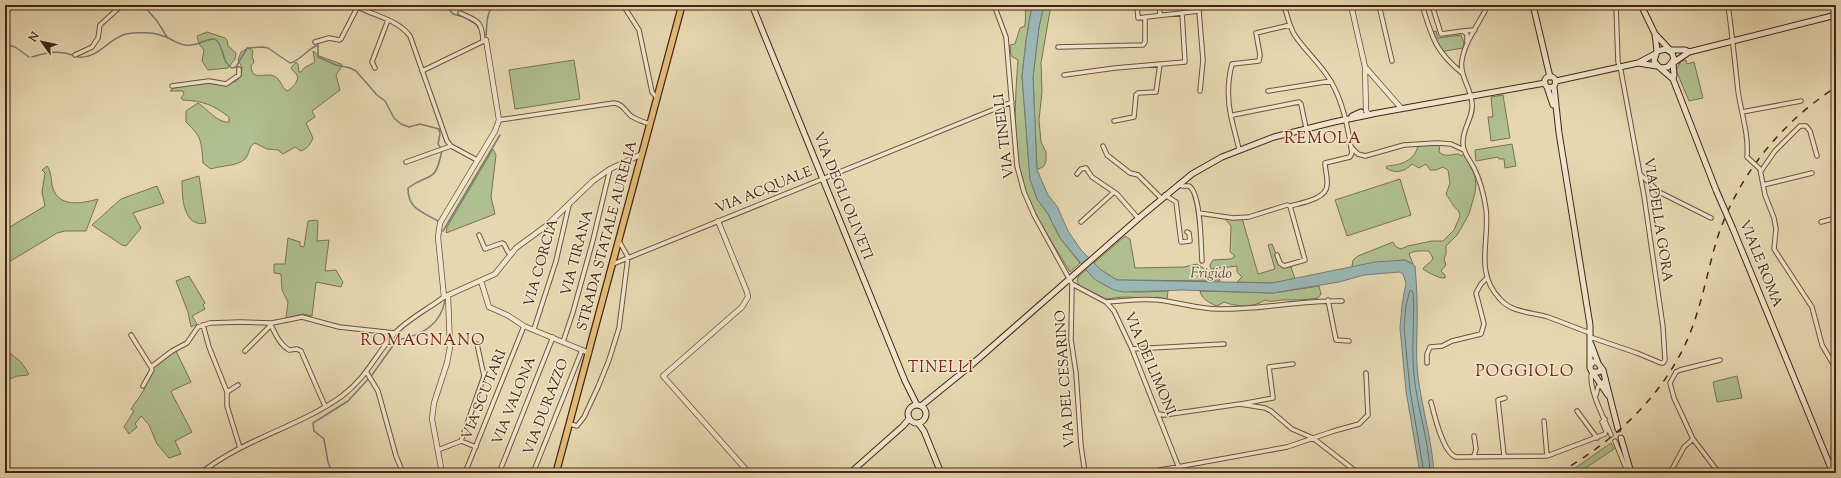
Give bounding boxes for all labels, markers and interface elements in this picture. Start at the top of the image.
north arrow [22,22,62,62]
text: N [25,29,44,46]
street label: VIA TINELLI [990,92,1020,180]
district label: REMOLA [1284,128,1362,151]
street label: VIA DEGLI OLIVETI [807,129,877,263]
street label: STRADA STATALE AURELIA [573,138,643,333]
street label: VIA DELLA GORA [1637,156,1677,284]
street label: VIA ACQUALE [713,162,816,220]
street label: VIA TIRANA [557,207,599,298]
street label: VIA CORCIA [520,216,564,309]
street label: VIALE ROMA [1733,217,1787,311]
water label: Frigido [1190,263,1232,285]
street label: VIA DEL CESARINO [1051,309,1081,449]
street label: VIA DEI LIMONI [1118,309,1180,419]
district label: ROMAGNANO [360,330,486,353]
street label: VIA SCUTARI [458,346,512,443]
street label: VIA VALONA [488,353,542,448]
street label: VIA DURAZZO [519,356,575,458]
district label: TINELLI [908,358,974,379]
district label: POGGIOLO [1475,361,1575,384]

